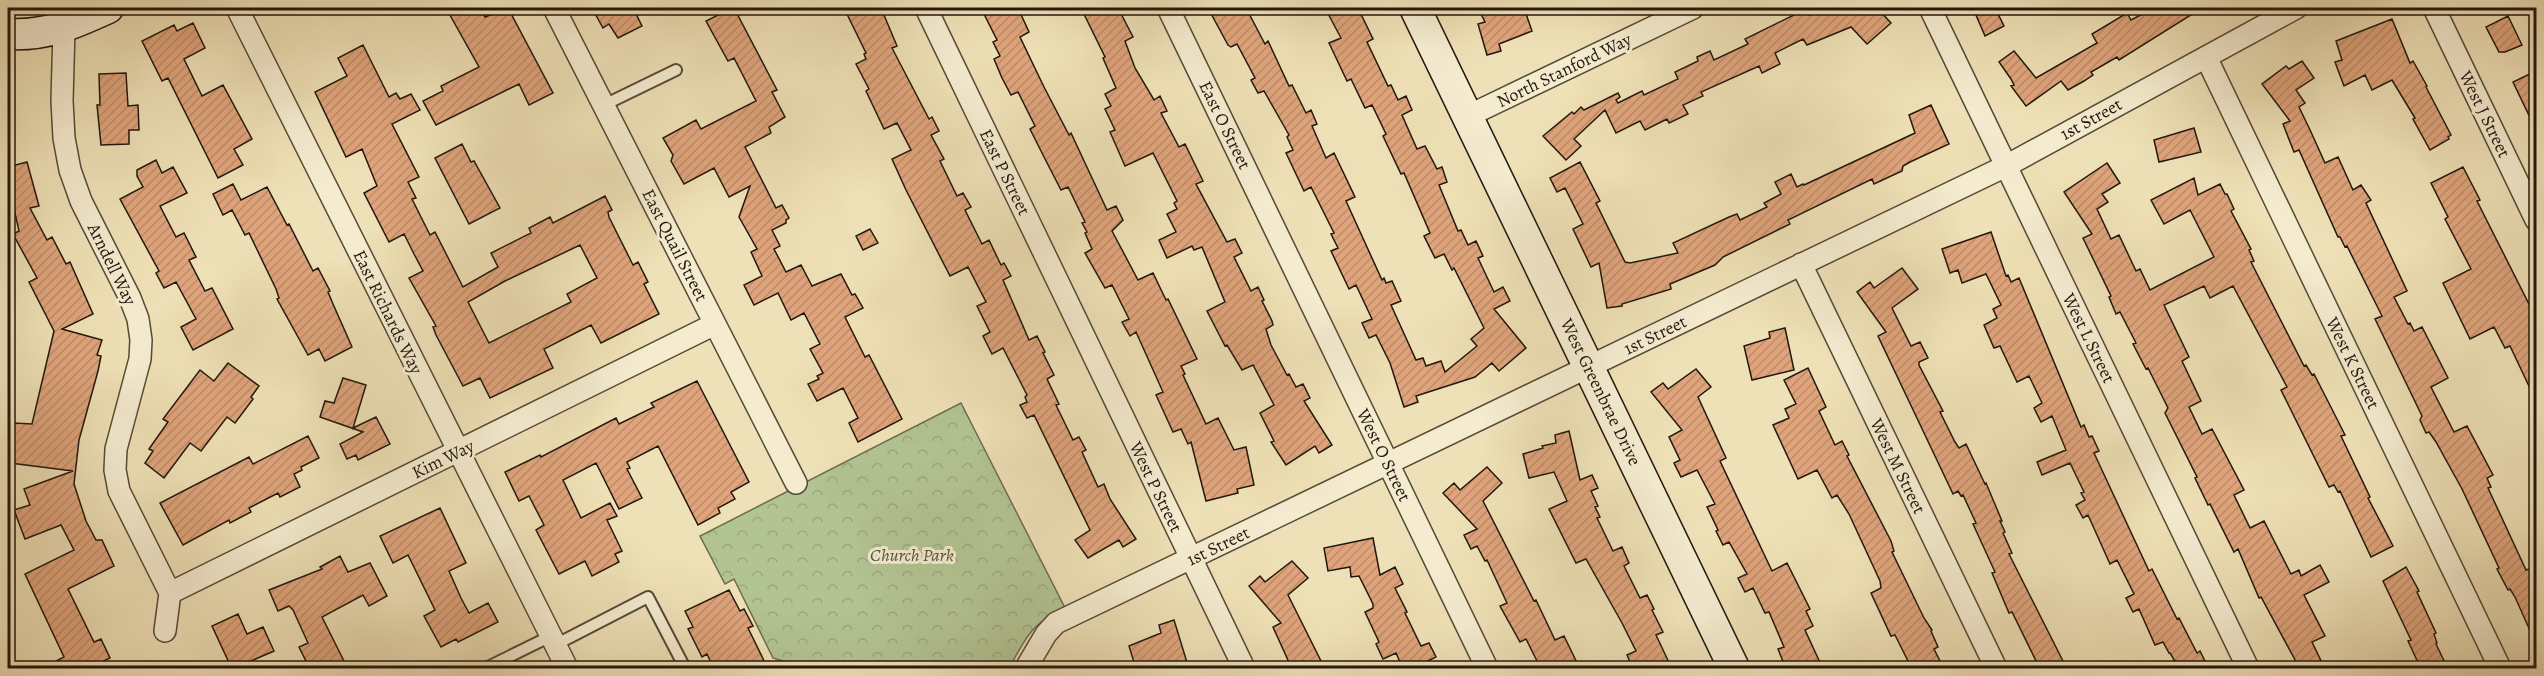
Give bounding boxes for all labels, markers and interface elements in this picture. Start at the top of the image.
street label: North Stanford Way [1493,27,1636,113]
street label: West J Street [2453,66,2516,162]
street label: East O Street [1193,77,1257,173]
street label: 1st Street [2056,92,2126,146]
street label: East P Street [974,125,1036,219]
street label: East Quail Street [636,185,714,305]
street label: Arndell Way [81,218,143,310]
street label: East Richards Way [348,246,429,379]
street label: West L Street [2056,288,2121,387]
street label: 1st Street [1620,309,1690,361]
street label: West K Street [2320,312,2386,413]
street label: West Greenbrae Drive [1555,314,1647,470]
street label: West O Street [1351,404,1417,505]
street label: West M Street [1864,413,1931,518]
street label: Kim Way [408,433,479,484]
street label: West P Street [1123,437,1188,536]
street label: 1st Street [1183,520,1253,572]
park label: Church Park [870,543,954,567]

